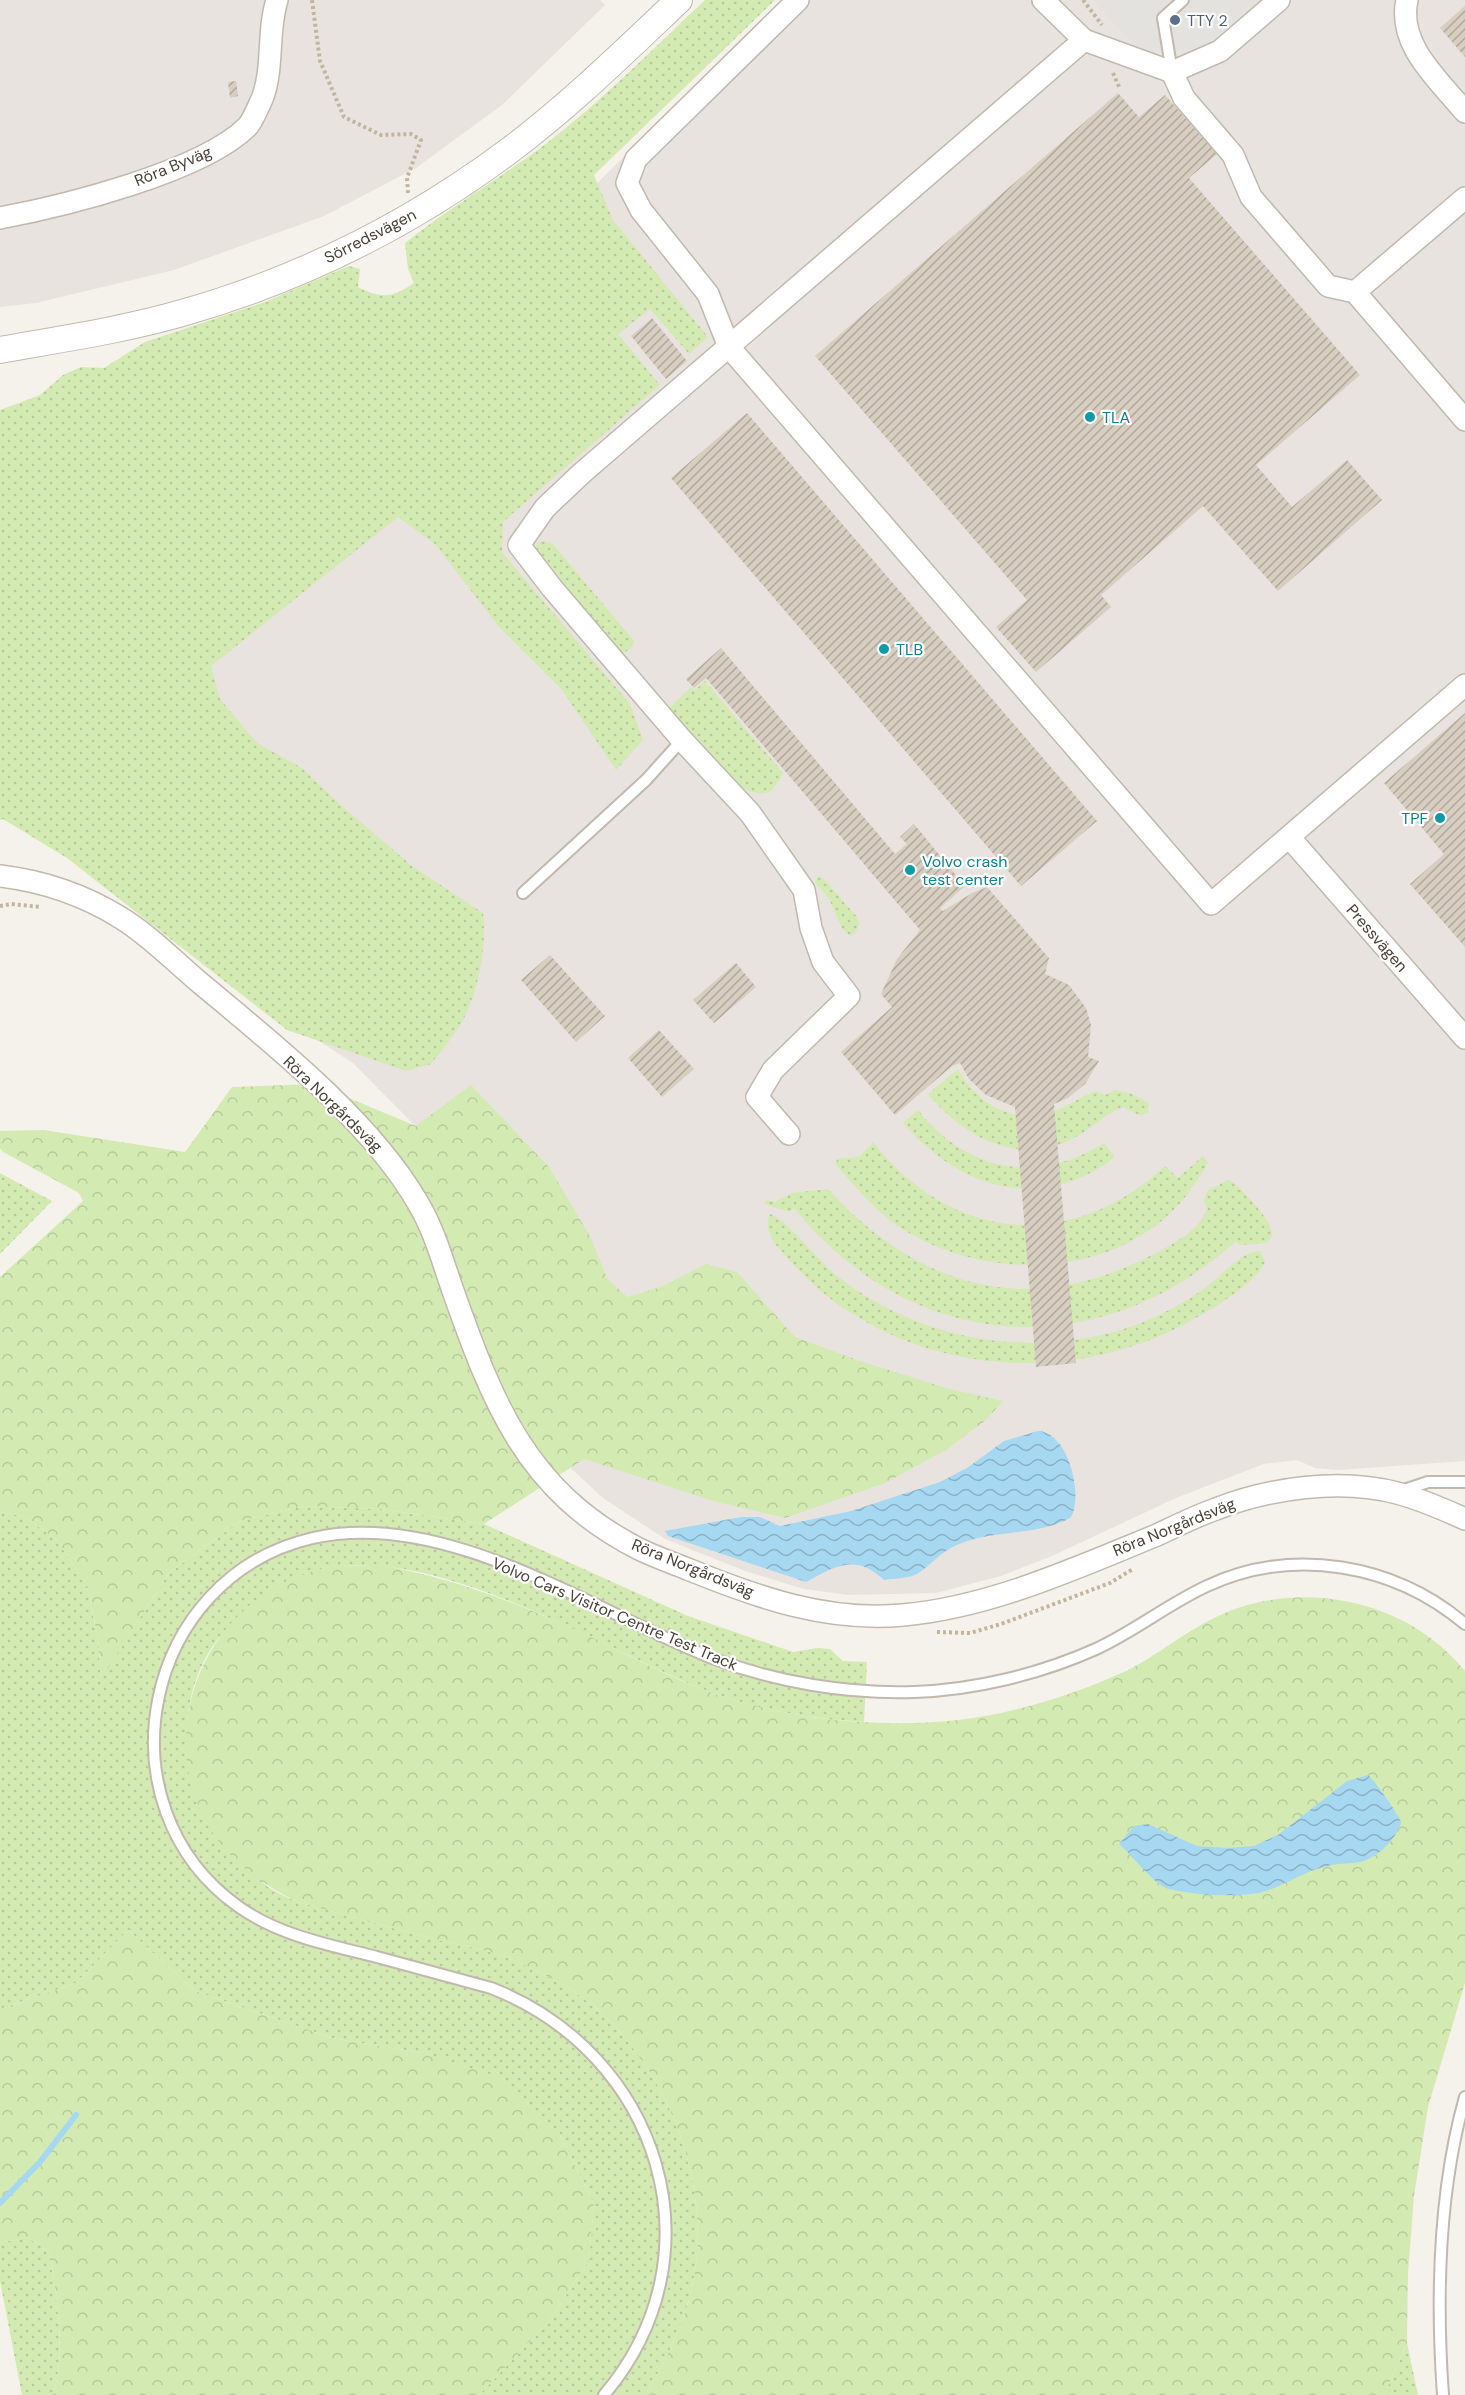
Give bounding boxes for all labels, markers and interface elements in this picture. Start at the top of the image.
place label: TTY 2 [1187,10,1228,31]
marker: TTY 2 [1168,13,1182,27]
street label: Röra Byväg [131,141,215,191]
street label: Sörredsvägen [320,204,420,268]
place label: TLA [1102,407,1130,428]
marker: TLA [1083,410,1097,424]
place label: TLB [896,639,923,660]
marker: TLB [877,642,891,656]
place label: TPF [1401,808,1428,829]
marker: TPF [1433,811,1447,825]
place label: Volvo crash test center [922,851,1008,890]
marker: Volvo crash test center [903,863,917,877]
street label: Pressvägen [1342,900,1412,976]
street label: Röra Norgårdsväg [279,1051,387,1157]
street label: Röra Norgårdsväg [1110,1493,1238,1561]
street label: Röra Norgårdsväg [629,1534,757,1602]
street label: Volvo Cars Visitor Centre Test Track [489,1553,741,1675]

